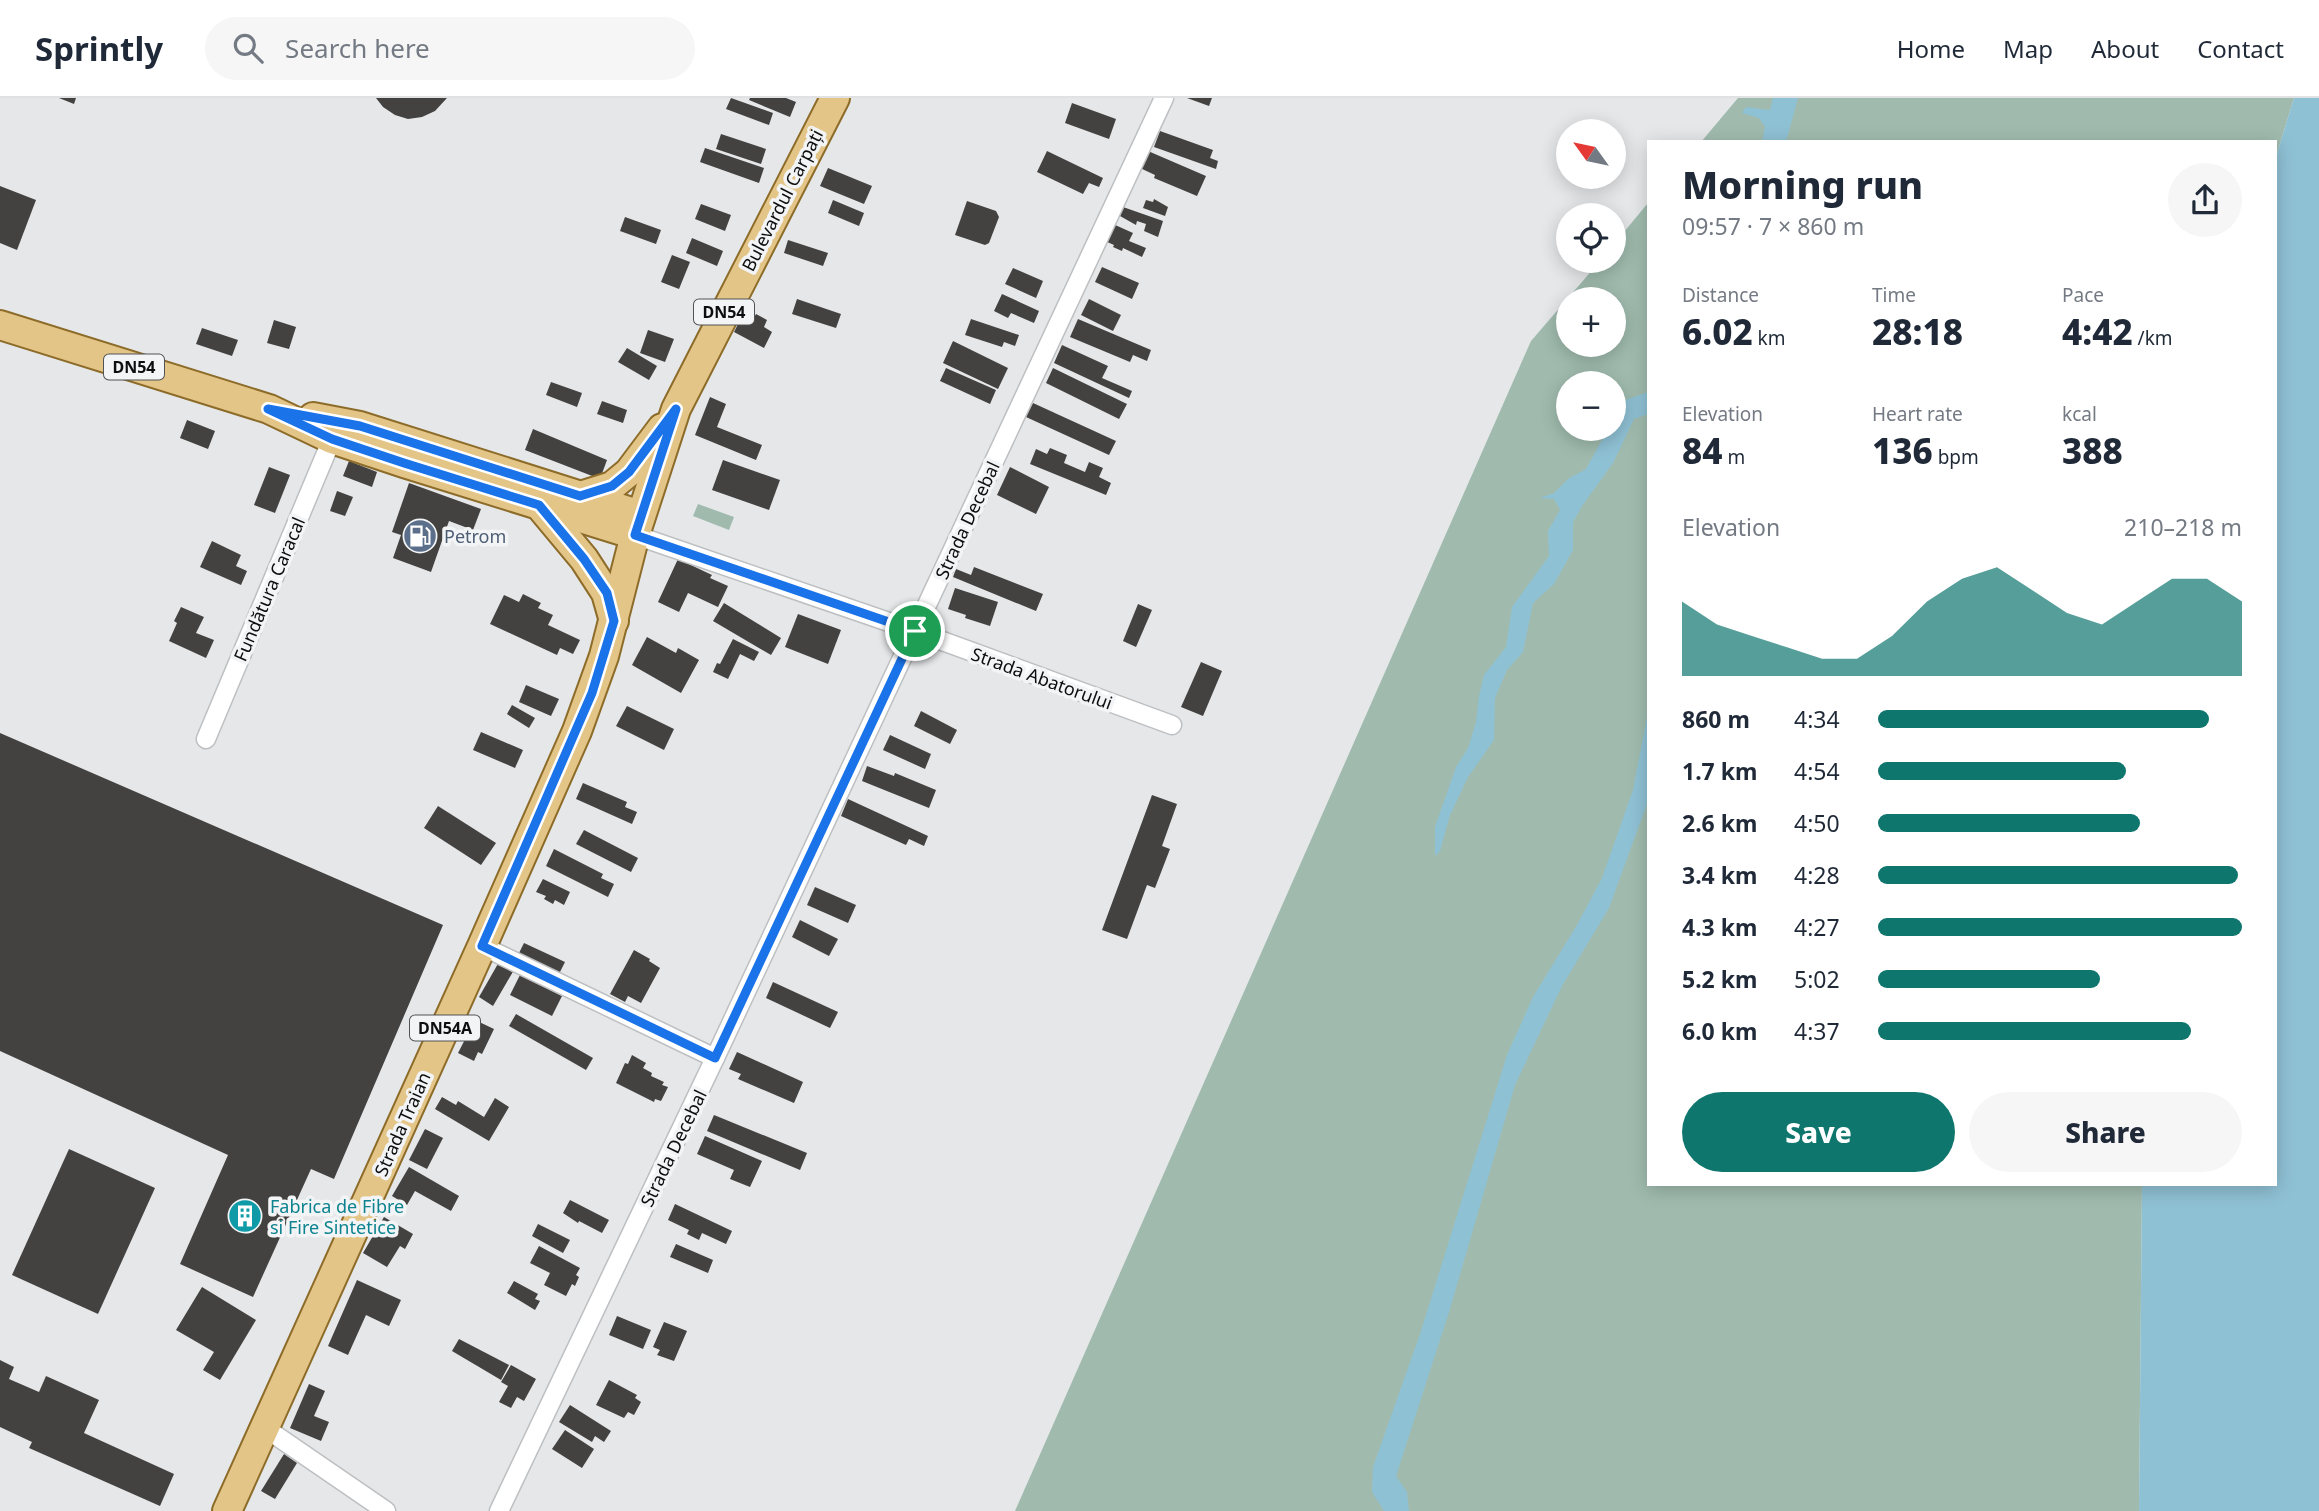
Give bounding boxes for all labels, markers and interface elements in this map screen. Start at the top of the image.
search box [205,17,695,80]
text: Sprintly [35,26,163,71]
icon: search [229,29,267,67]
text: Search here [285,30,430,66]
text: Home [1897,32,1965,65]
text: Map [2003,32,2053,65]
text: About [2091,32,2159,65]
text: Contact [2197,32,2284,65]
north arrow [1556,119,1626,189]
map controls [1556,119,1626,441]
street label: Bulevardul Carpați [736,125,828,275]
text: Morning run [1682,158,1923,210]
button: share [2168,163,2242,237]
button: locate [1556,203,1626,273]
text: 09:57 · 7 × 860 m [1682,210,1864,242]
text: Distance [1682,282,1759,308]
text: Time [1872,282,1916,308]
text: Pace [2062,282,2104,308]
button: + [1556,287,1626,357]
road number: DN54 [694,300,754,325]
text: 6.02 [1682,308,1753,355]
text: 28:18 [1872,308,1963,355]
text: 4:42 [2062,308,2133,355]
text: km [1753,325,1786,351]
text: /km [2133,325,2173,351]
road number: DN54 [104,354,164,380]
button: − [1556,371,1626,441]
text: Elevation [1682,401,1763,427]
text: Heart rate [1872,401,1963,427]
text: kcal [2062,401,2097,427]
text: 84 [1682,427,1722,474]
text: 136 [1872,427,1933,474]
text: 388 [2062,427,2123,474]
text: m [1722,444,1745,470]
text: bpm [1933,444,1979,470]
street label: Strada Decebal [929,457,1005,583]
text: Elevation [1682,511,1780,543]
text: 210–218 m [2124,511,2242,543]
street label: Fundătura Caracal [228,513,310,665]
fuel station icon: Petrom [401,517,439,555]
place label: Petrom [444,524,506,548]
pin [885,601,945,661]
icon: arrive [896,612,934,650]
street label: Strada Abatorului [968,641,1116,715]
text: 860 m [1682,703,1750,735]
text: 4:34 [1794,703,1840,735]
text: 1.7 km [1682,755,1757,787]
text: 4:54 [1794,755,1840,787]
text: 2.6 km [1682,807,1757,839]
text: 4:50 [1794,807,1840,839]
text: 3.4 km [1682,859,1757,891]
text: 4:28 [1794,859,1840,891]
text: 4.3 km [1682,911,1757,943]
text: 4:27 [1794,911,1840,943]
text: 5.2 km [1682,963,1757,995]
text: 5:02 [1794,963,1840,995]
text: 6.0 km [1682,1015,1757,1047]
text: 4:37 [1794,1015,1840,1047]
road number: DN54A [410,1016,480,1040]
street label: Strada Traian [368,1068,436,1180]
street label: Strada Decebal [634,1086,712,1210]
button: Save [1682,1092,1955,1172]
button: Share [1969,1092,2242,1172]
place label: Fabrica de Fibre si Fire Sintetice [270,1194,404,1239]
building icon: Fabrica de Fibre si Fire Sintetice [226,1197,264,1235]

